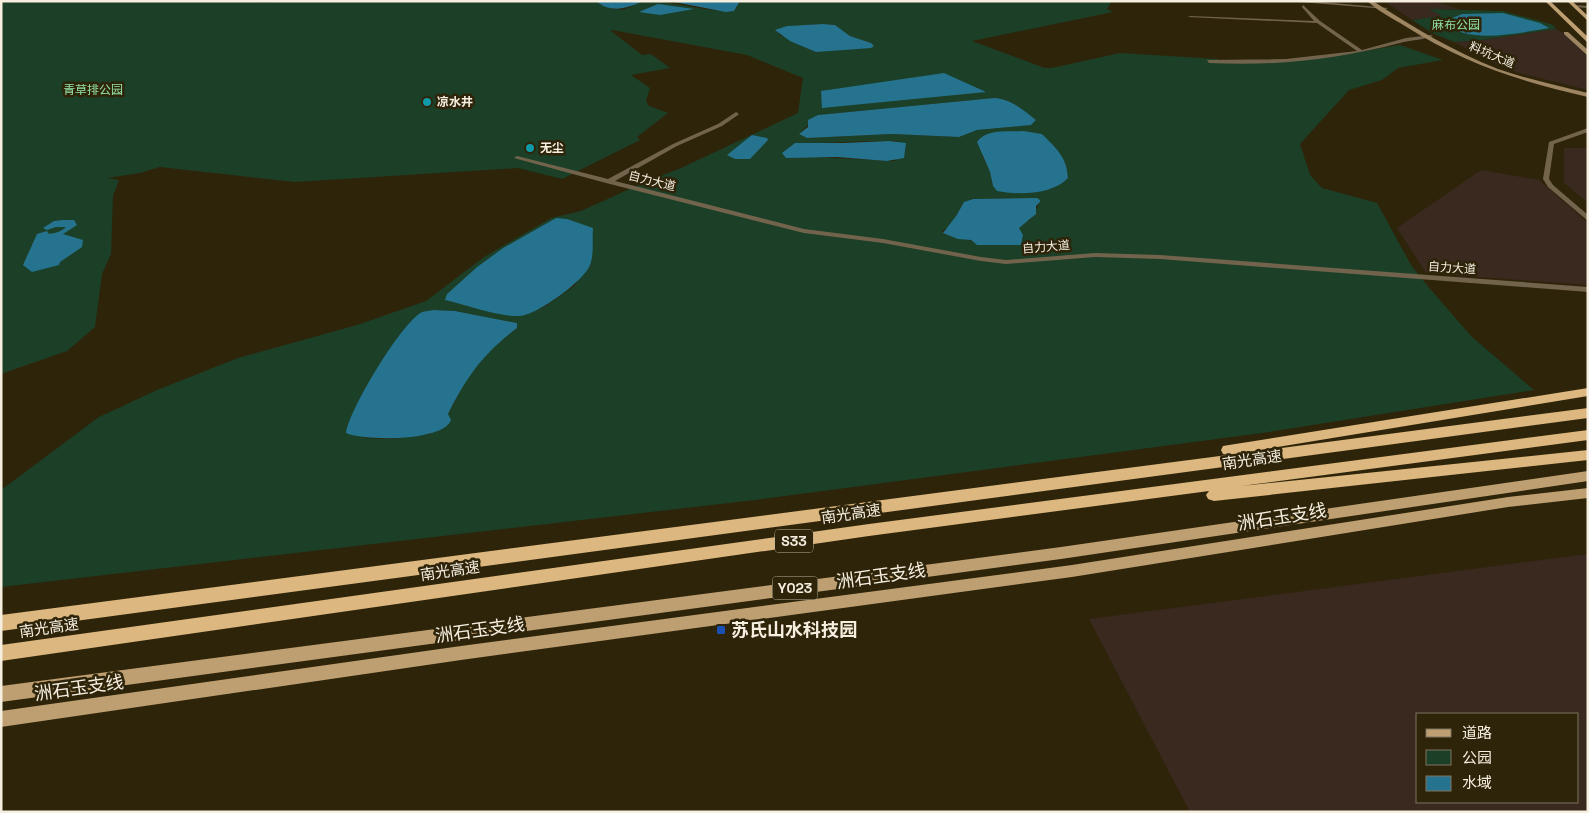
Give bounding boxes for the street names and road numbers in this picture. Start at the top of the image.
street label: 料坑大道 [1467,38,1517,72]
street label: 自力大道 [627,167,677,195]
street label: 自力大道 [1021,237,1071,257]
street label: 自力大道 [1427,258,1477,278]
street label: 南光高速 [1221,446,1283,473]
street label: 洲石玉支线 [1236,498,1328,535]
street label: 南光高速 [820,500,882,527]
road number: S33 [775,530,813,552]
street label: 南光高速 [419,557,481,584]
street label: 洲石玉支线 [835,558,927,593]
road number: Y023 [772,576,818,600]
street label: 洲石玉支线 [434,612,526,647]
street label: 南光高速 [18,614,80,641]
street label: 洲石玉支线 [33,670,125,705]

